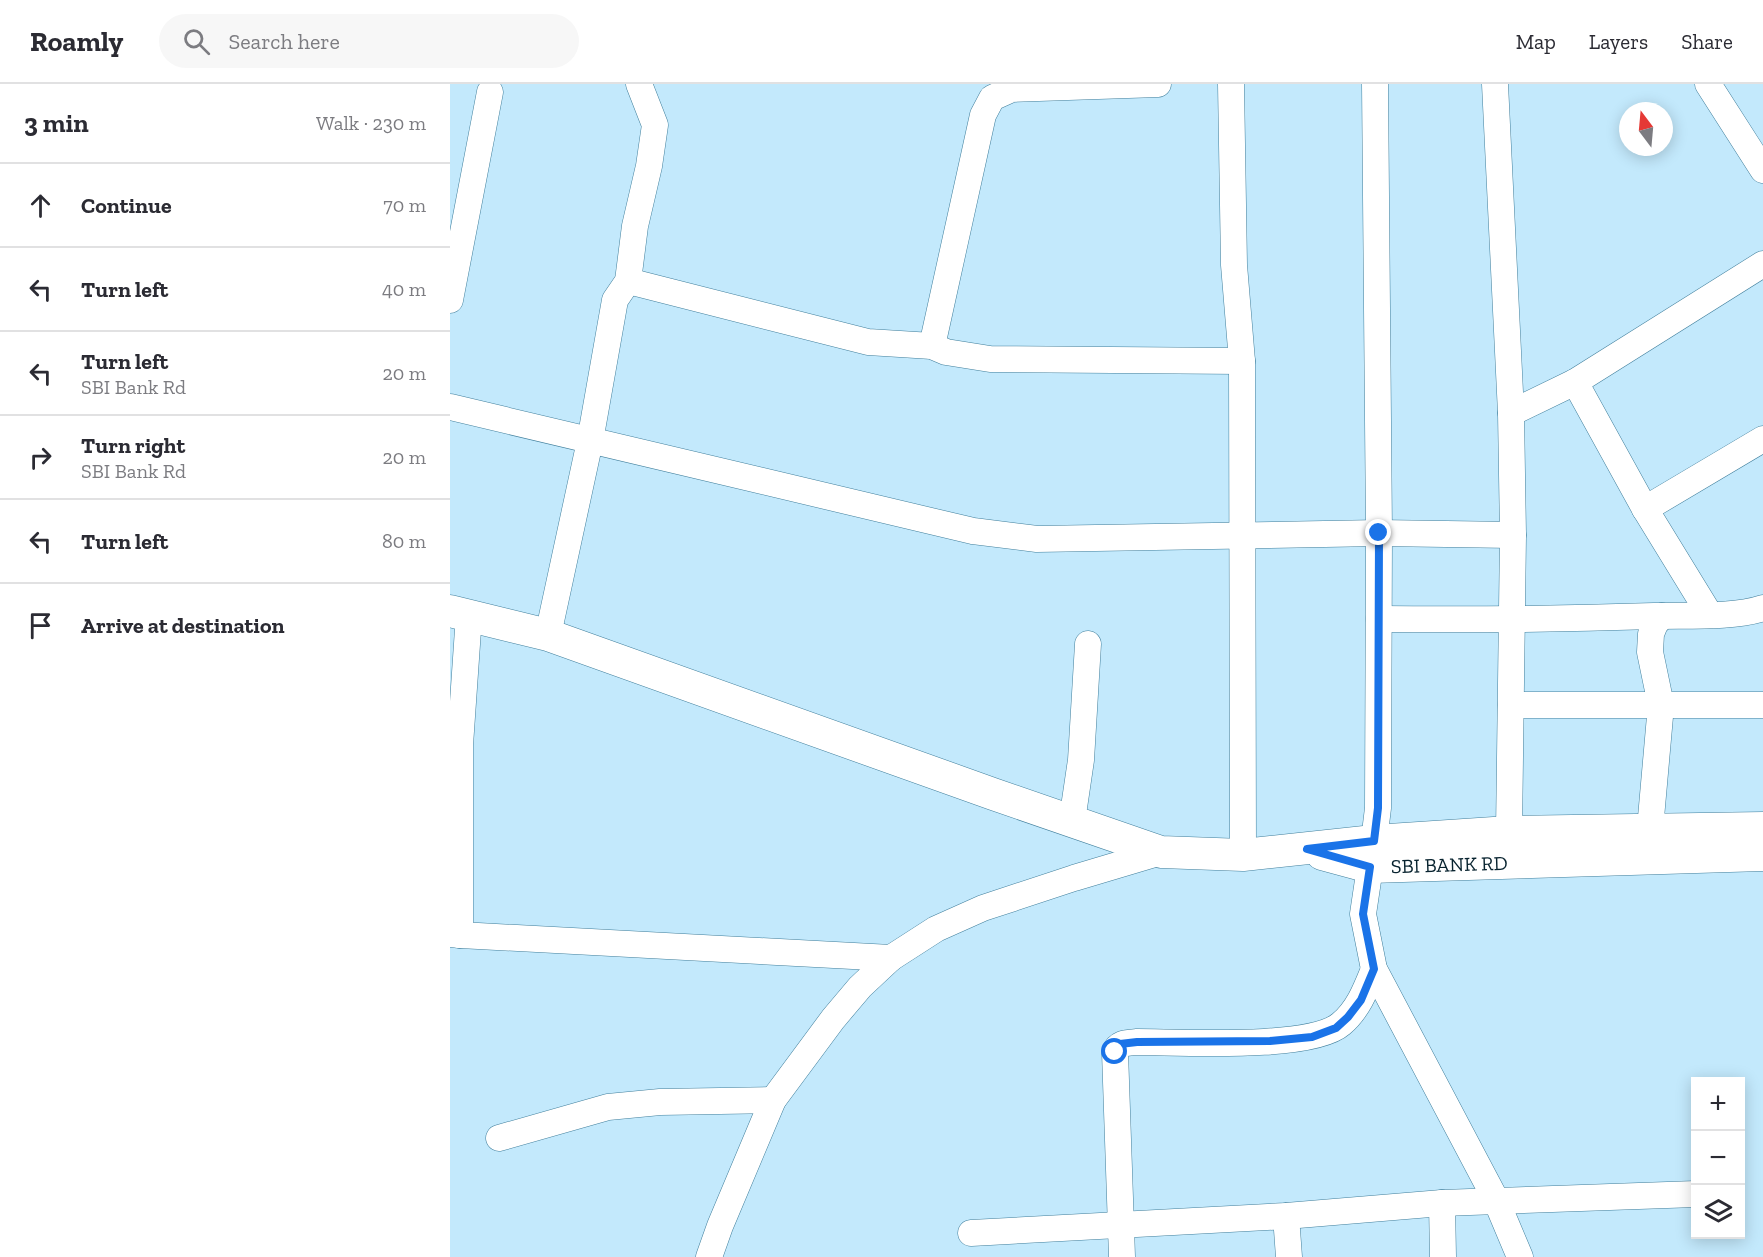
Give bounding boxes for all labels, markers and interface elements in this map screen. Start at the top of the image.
search box [159,14,579,68]
text: Roamly [30,25,123,58]
icon: search [180,25,213,58]
text: Search here [228,28,340,55]
text: Map [1516,29,1556,54]
text: Layers [1589,29,1648,54]
text: Share [1681,29,1733,54]
north arrow [1619,102,1673,156]
text: 3 min [24,107,89,139]
text: Walk · 230 m [316,111,426,135]
icon: ahead [24,189,57,222]
text: Continue [81,192,172,219]
text: 70 m [383,193,426,217]
icon: left [24,273,57,306]
text: Turn left [81,276,168,303]
text: 40 m [382,277,426,301]
text: Turn left [81,348,168,375]
icon: left [24,357,57,390]
text: 20 m [382,361,426,385]
text: SBI Bank Rd [81,375,186,399]
text: Turn right [81,432,185,459]
icon: right [24,441,57,474]
text: 20 m [382,445,426,469]
text: SBI Bank Rd [81,459,186,483]
route end [1365,519,1391,545]
icon: left [24,525,57,558]
text: Turn left [81,528,168,555]
text: 80 m [382,529,426,553]
icon: arrive [24,609,57,642]
text: Arrive at destination [81,612,284,639]
street label: SBI BANK RD [1390,851,1508,878]
route start [1101,1038,1127,1064]
map controls [1691,1077,1745,1239]
button: + [1691,1077,1745,1131]
button: − [1691,1131,1745,1185]
button: layers [1691,1185,1745,1239]

